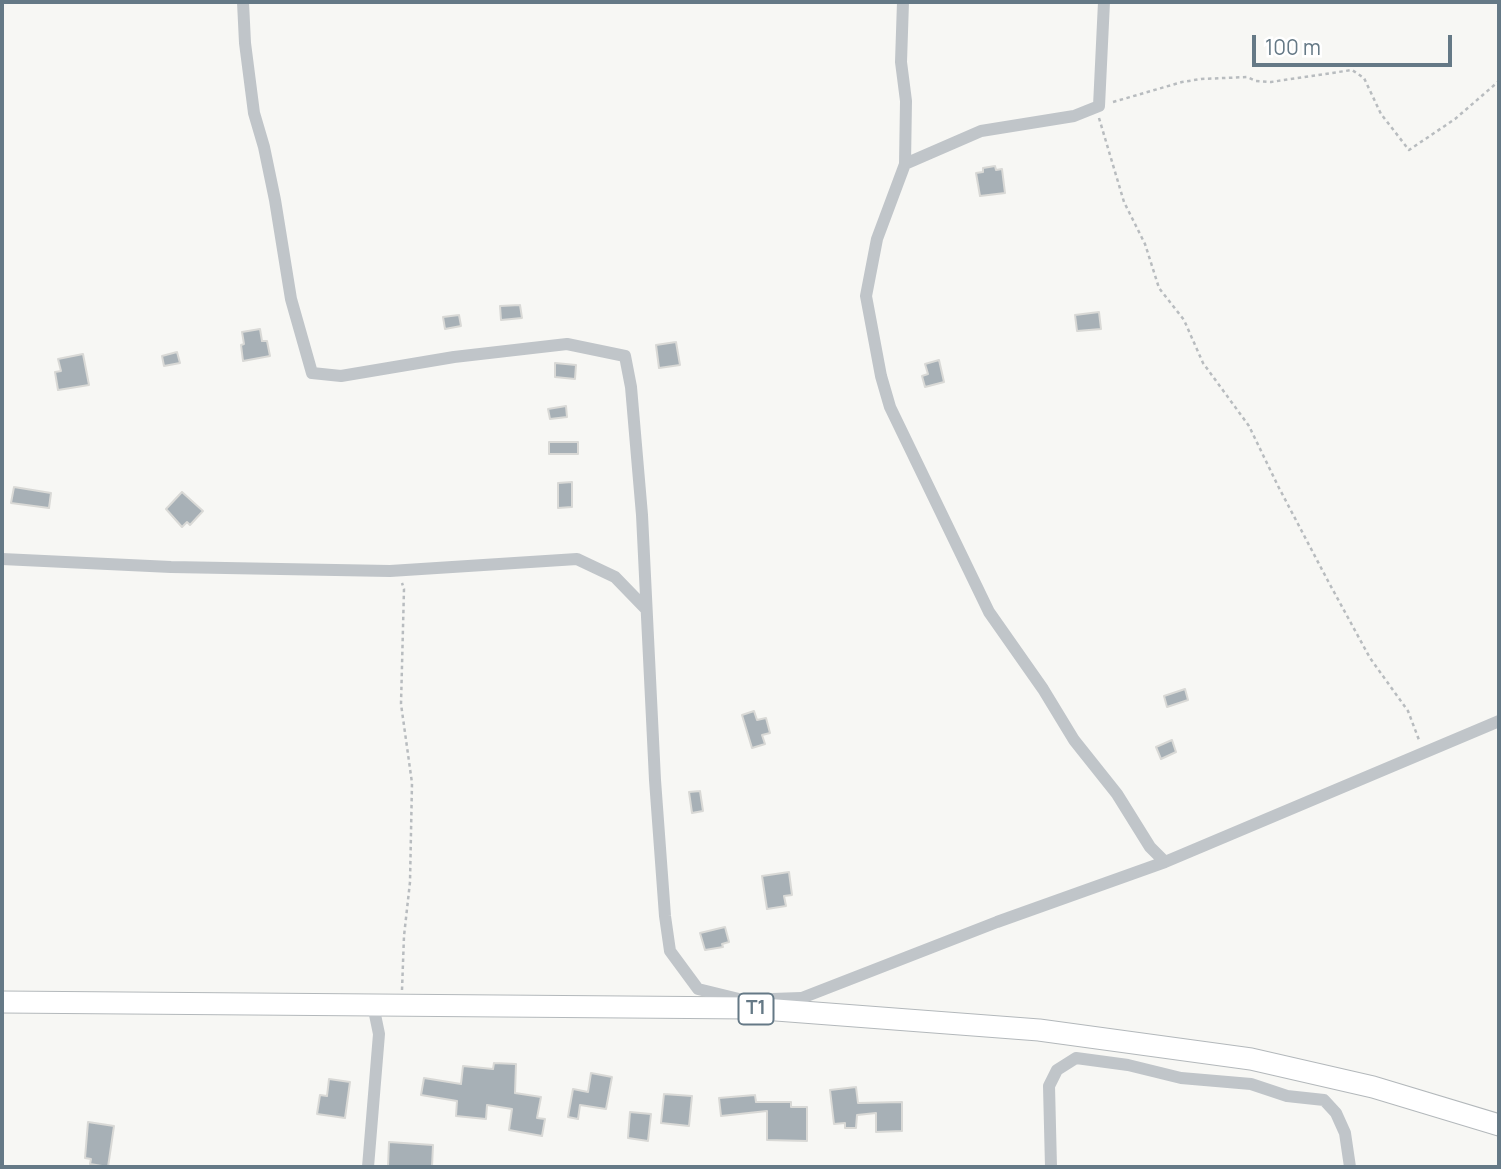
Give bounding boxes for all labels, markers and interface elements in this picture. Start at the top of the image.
scale bar [1256,21,1456,65]
text: 100 m [1265,33,1321,61]
road number: T1 [738,993,774,1024]

